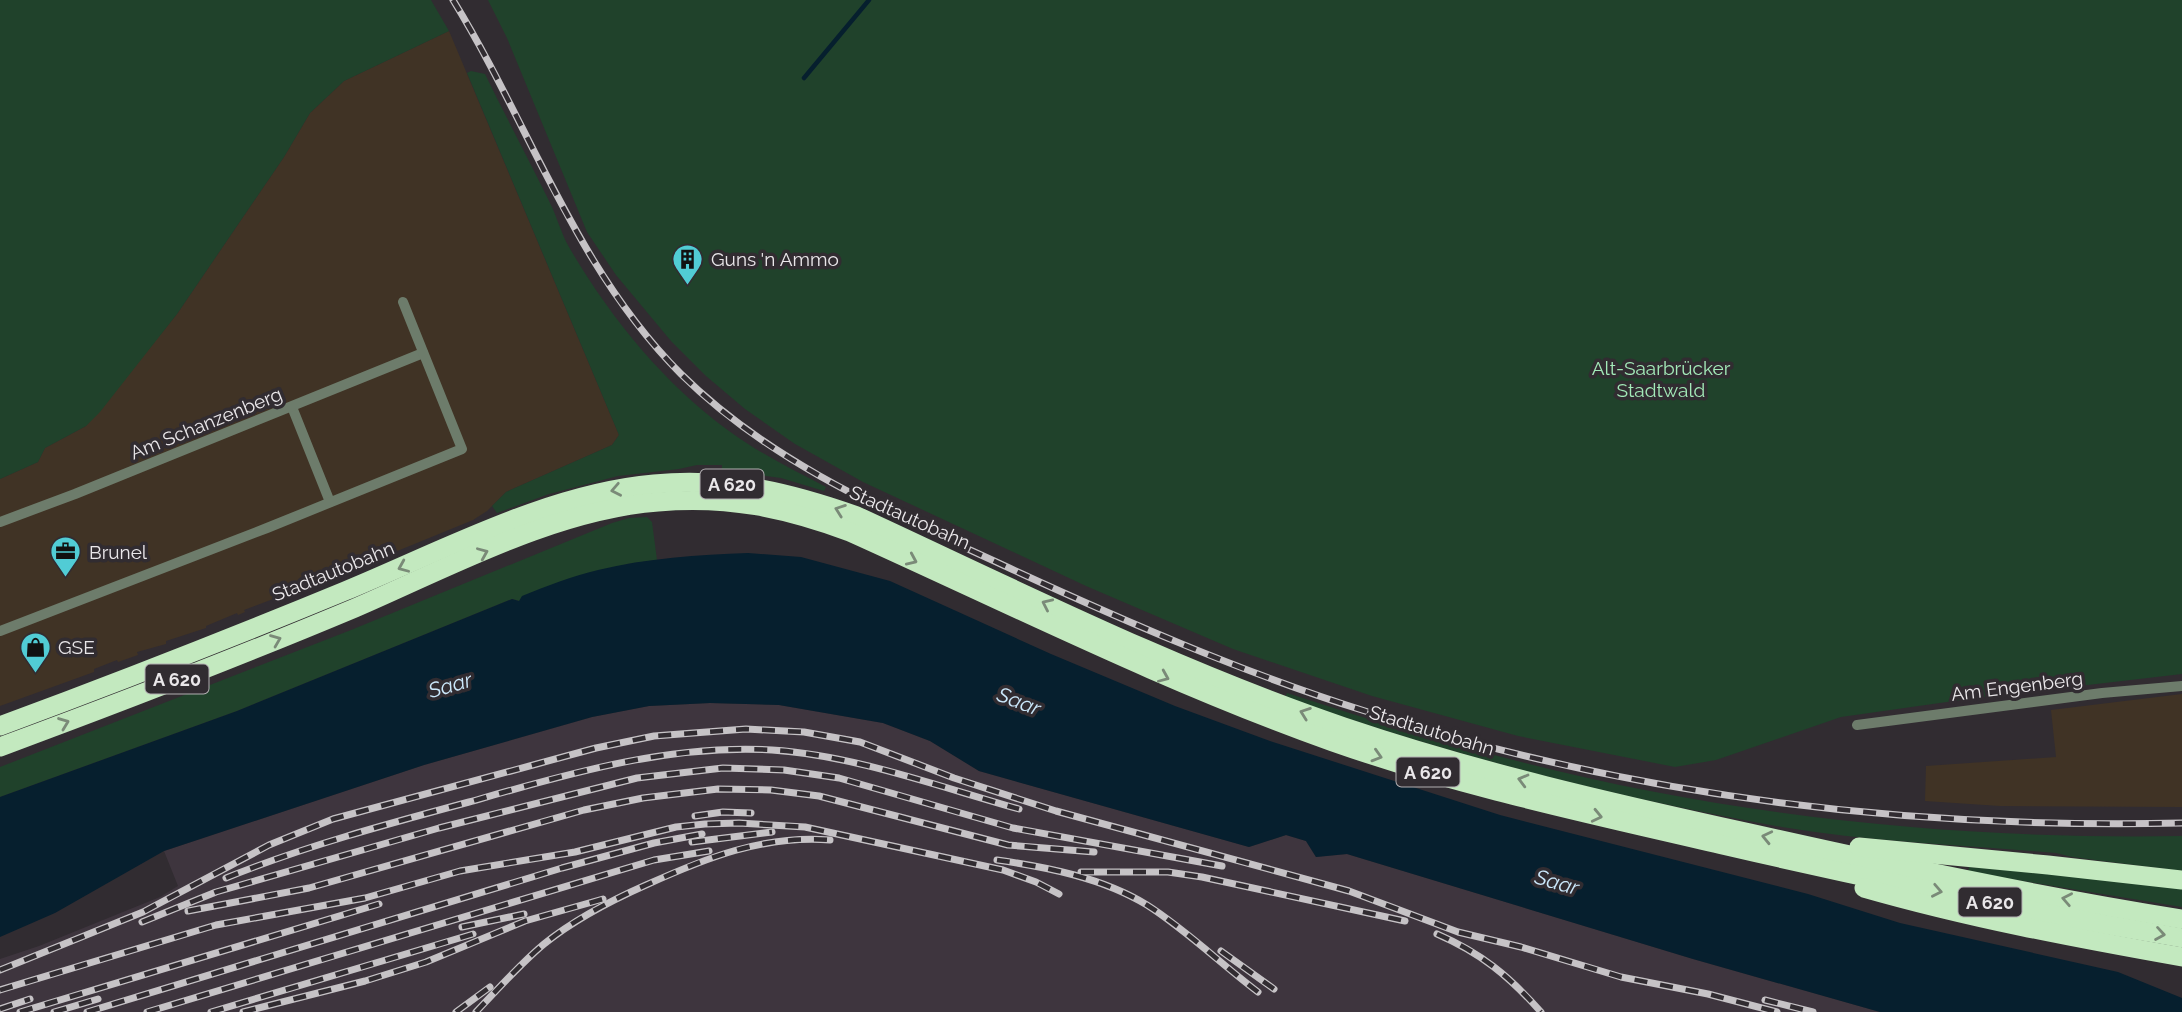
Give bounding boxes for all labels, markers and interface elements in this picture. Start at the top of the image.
building icon: Guns 'n Ammo [671,242,705,286]
place label: Guns 'n Ammo [711,248,839,270]
park label: Alt-Saarbrücker Stadtwald [1592,357,1731,401]
street label: Am Schanzenberg [127,382,285,464]
road number: A 620 [700,470,764,498]
one-way arrow [610,481,622,496]
street label: Stadtautobahn [846,481,974,553]
one-way arrow [835,504,847,518]
office icon: Brunel [49,535,83,579]
street label: Stadtautobahn [269,537,397,605]
place label: Brunel [89,541,148,563]
one-way arrow [475,547,488,561]
one-way arrow [905,552,917,566]
one-way arrow [398,558,410,572]
one-way arrow [1042,598,1054,612]
shop icon: GSE [18,630,52,674]
one-way arrow [269,634,281,648]
place label: GSE [58,636,95,658]
road number: A 620 [146,664,208,694]
water label: Saar [424,667,476,703]
street label: Am Engenberg [1950,667,2084,705]
one-way arrow [1157,668,1169,682]
water label: Saar [993,681,1045,721]
street label: Stadtautobahn [1367,701,1497,759]
one-way arrow [1300,707,1312,721]
one-way arrow [57,717,70,731]
one-way arrow [1371,748,1383,762]
road number: A 620 [1396,758,1460,786]
one-way arrow [1517,774,1529,788]
one-way arrow [1590,808,1602,822]
one-way arrow [1761,831,1773,846]
water label: Saar [1531,864,1583,900]
one-way arrow [1931,883,1943,898]
road number: A 620 [1958,888,2022,917]
one-way arrow [2061,892,2073,907]
one-way arrow [2154,926,2166,941]

